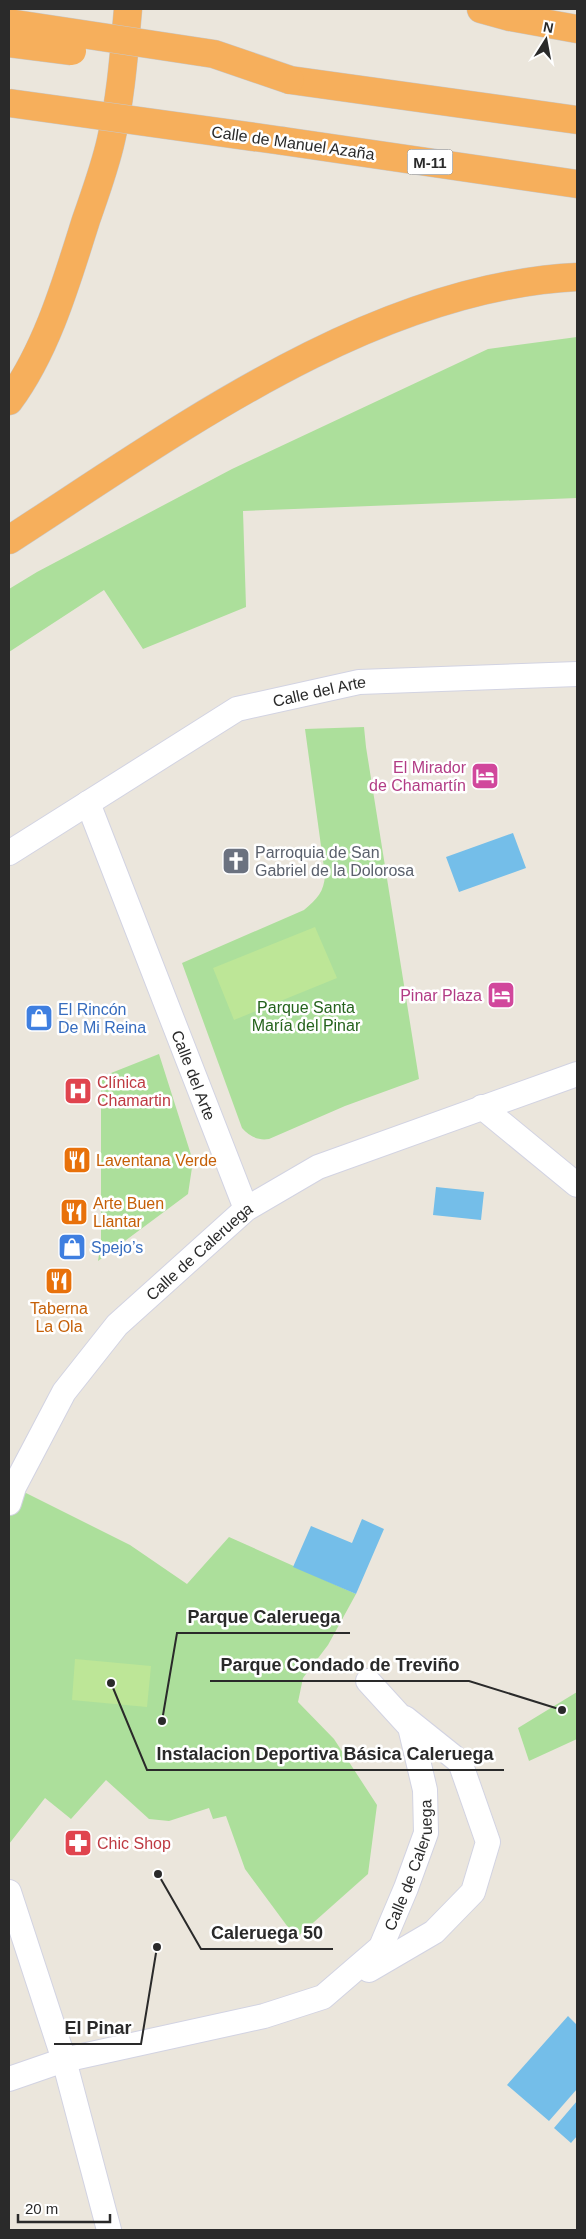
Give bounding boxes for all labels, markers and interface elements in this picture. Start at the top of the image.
north arrow [521,15,571,65]
text: N [542,18,555,36]
street label: Calle de Manuel Azaña [210,123,376,163]
road number: M-11 [408,150,452,174]
street label: Calle del Arte [271,673,366,709]
place label: El Mirador de Chamartín [369,759,467,794]
hotel icon: El Mirador de Chamartín [470,761,500,791]
place label: Parroquia de San Gabriel de la Dolorosa [255,844,414,879]
church icon: Parroquia de San Gabriel de la Dolorosa [221,846,251,876]
hotel icon: Pinar Plaza [486,980,516,1010]
place label: Pinar Plaza [400,987,482,1004]
park label: Parque Santa María del Pinar [252,999,361,1034]
place label: El Rincón De Mi Reina [58,1001,146,1036]
shop icon: El Rincón De Mi Reina [24,1003,54,1033]
street label: Calle del Arte [169,1028,219,1123]
place label: Clínica Chamartin [97,1074,171,1109]
hospital icon: Clínica Chamartin [63,1076,93,1106]
restaurant icon: Laventana Verde [62,1145,92,1175]
place label: Laventana Verde [96,1152,217,1169]
place label: Arte Buen Llantar [93,1195,164,1230]
restaurant icon: Arte Buen Llantar [59,1197,89,1227]
street label: Calle de Caleruega [142,1199,255,1303]
shop icon: Spejo’s [57,1232,87,1262]
place label: Spejo’s [91,1239,143,1256]
restaurant icon: Taberna La Ola [44,1266,74,1296]
place label: Taberna La Ola [30,1300,88,1335]
callout: Parque Caleruega [177,1600,350,1633]
text: Parque Caleruega [187,1607,342,1627]
callout: Parque Condado de Treviño [210,1648,469,1681]
text: Parque Condado de Treviño [220,1655,460,1675]
callout: Instalacion Deportiva Básica Caleruega [147,1737,504,1770]
text: Instalacion Deportiva Básica Caleruega [156,1744,495,1764]
street label: Calle de Caleruega [381,1799,435,1933]
pharmacy icon: Chic Shop [63,1828,93,1858]
place label: Chic Shop [97,1835,171,1852]
callout: Caleruega 50 [201,1916,333,1949]
text: Caleruega 50 [211,1923,323,1943]
callout: El Pinar [54,2011,141,2044]
text: El Pinar [64,2018,132,2038]
scale bar [18,2192,110,2224]
text: 20 m [25,2200,58,2217]

